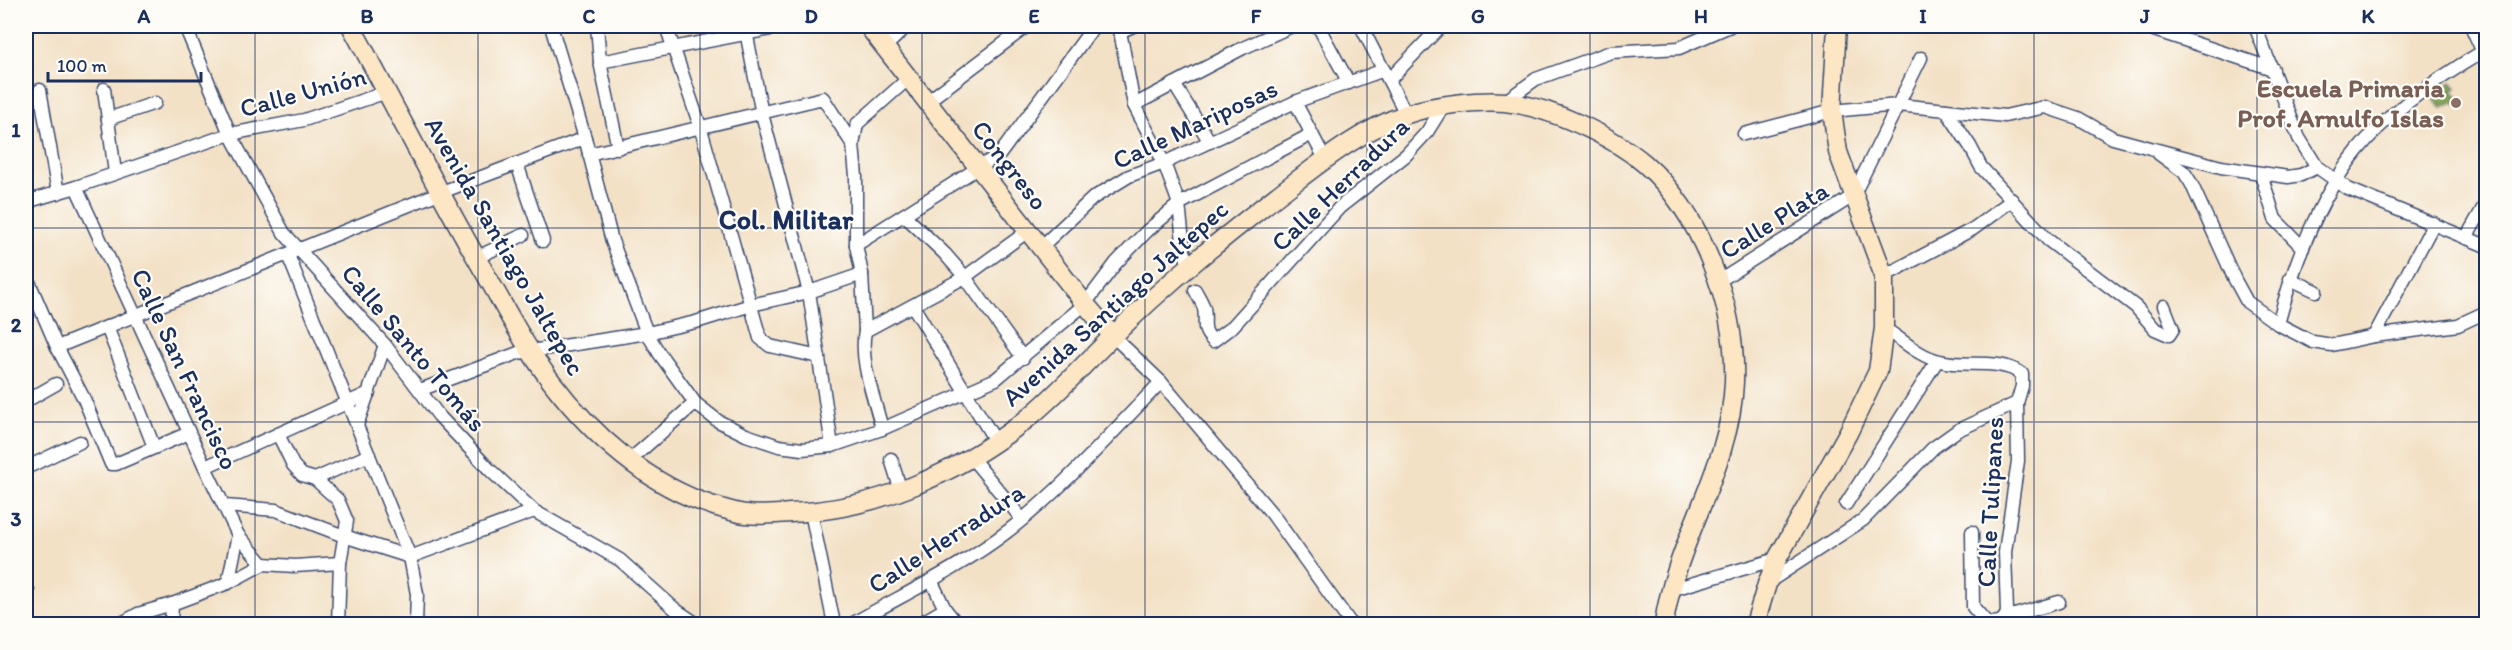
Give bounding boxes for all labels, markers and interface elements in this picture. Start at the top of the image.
text: A [137,4,151,28]
text: B [361,4,374,28]
text: C [583,4,596,28]
text: D [804,4,818,28]
text: E [1028,4,1040,28]
text: F [1251,4,1262,28]
text: G [1471,4,1485,28]
text: H [1694,4,1708,28]
text: I [1919,4,1927,28]
text: J [2139,4,2150,28]
text: K [2362,4,2376,28]
scale bar [48,45,201,83]
text: 100 m [57,55,107,77]
street label: Calle Unión [236,60,370,124]
street label: Calle Mariposas [1107,72,1283,176]
place label: Escuela Primaria Prof. Arnulfo Islas [2237,72,2444,134]
marker: Escuela Primaria Prof. Arnulfo Islas [2449,96,2463,110]
street label: Calle Herradura [1264,110,1416,258]
street label: Avenida Santiago Jaltepec [418,111,592,381]
street label: Congreso [965,114,1055,216]
text: 1 [11,118,21,142]
street label: Calle Plata [1714,174,1835,266]
street label: Avenida Santiago Jaltepec [995,193,1235,413]
district label: Col. Militar [719,202,854,236]
street label: Calle Santo Tomás [335,258,493,438]
street label: Calle San Francisco [124,263,246,475]
text: 2 [11,313,22,337]
street label: Calle Tulipanes [1970,416,2010,588]
street label: Calle Herradura [862,475,1031,600]
text: 3 [11,507,22,531]

